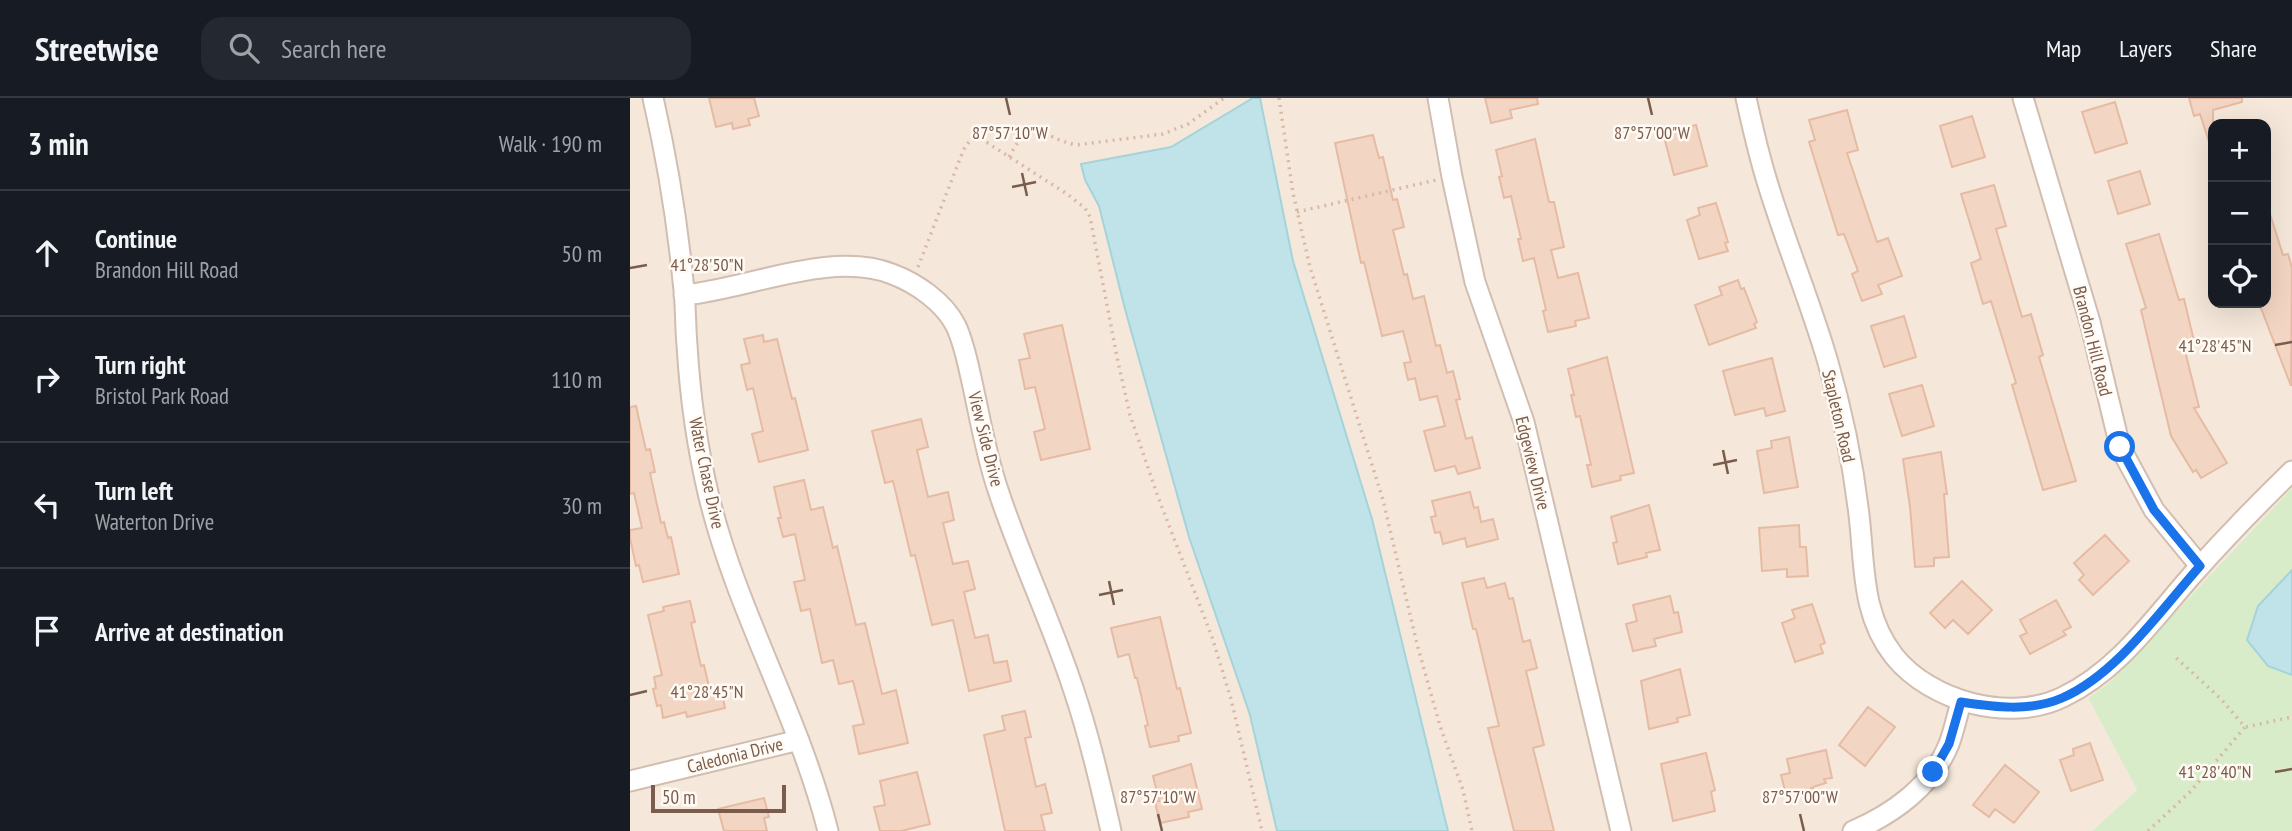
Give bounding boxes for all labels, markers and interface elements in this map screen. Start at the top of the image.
search box [201,17,691,80]
text: Streetwise [35,27,159,70]
icon: search [225,29,263,67]
text: Search here [281,32,387,65]
text: Map [2046,33,2081,64]
text: Layers [2119,33,2172,64]
text: Share [2210,33,2257,64]
map controls [2208,119,2271,308]
button: + [2208,119,2271,182]
text: 87°57'10"W [972,121,1048,144]
text: 87°57'00"W [1614,121,1690,144]
text: 3 min [28,124,89,163]
text: Walk · 190 m [499,129,602,158]
button: − [2208,182,2271,245]
text: Continue [95,222,177,255]
icon: ahead [28,234,66,272]
text: 50 m [561,239,602,268]
button: locate [2208,245,2271,308]
text: 41°28'50"N [671,253,743,276]
text: Brandon Hill Road [95,255,238,284]
street label: Brandon Hill Road [2068,284,2118,398]
text: 41°28'45"N [2179,334,2251,357]
text: Turn right [95,348,186,381]
icon: right [28,360,66,398]
text: 110 m [551,365,602,394]
street label: Stapleton Road [1817,367,1861,465]
text: Bristol Park Road [95,381,229,410]
street label: View Side Drive [963,388,1009,489]
street label: Edgeview Drive [1510,414,1556,512]
street label: Water Chase Drive [684,415,730,531]
route start [2104,431,2135,462]
text: Turn left [95,474,173,507]
icon: left [28,486,66,524]
text: 30 m [561,491,602,520]
text: Waterton Drive [95,507,214,536]
icon: arrive [28,612,66,650]
text: Arrive at destination [95,615,284,648]
text: 41°28'45"N [671,680,743,703]
street label: Caledonia Drive [685,732,785,778]
route end [1917,756,1948,787]
text: 41°28'40"N [2179,760,2251,783]
scale bar [651,782,786,814]
text: 50 m [662,785,696,809]
text: 87°57'10"W [1120,785,1196,808]
text: 87°57'00"W [1762,785,1838,808]

